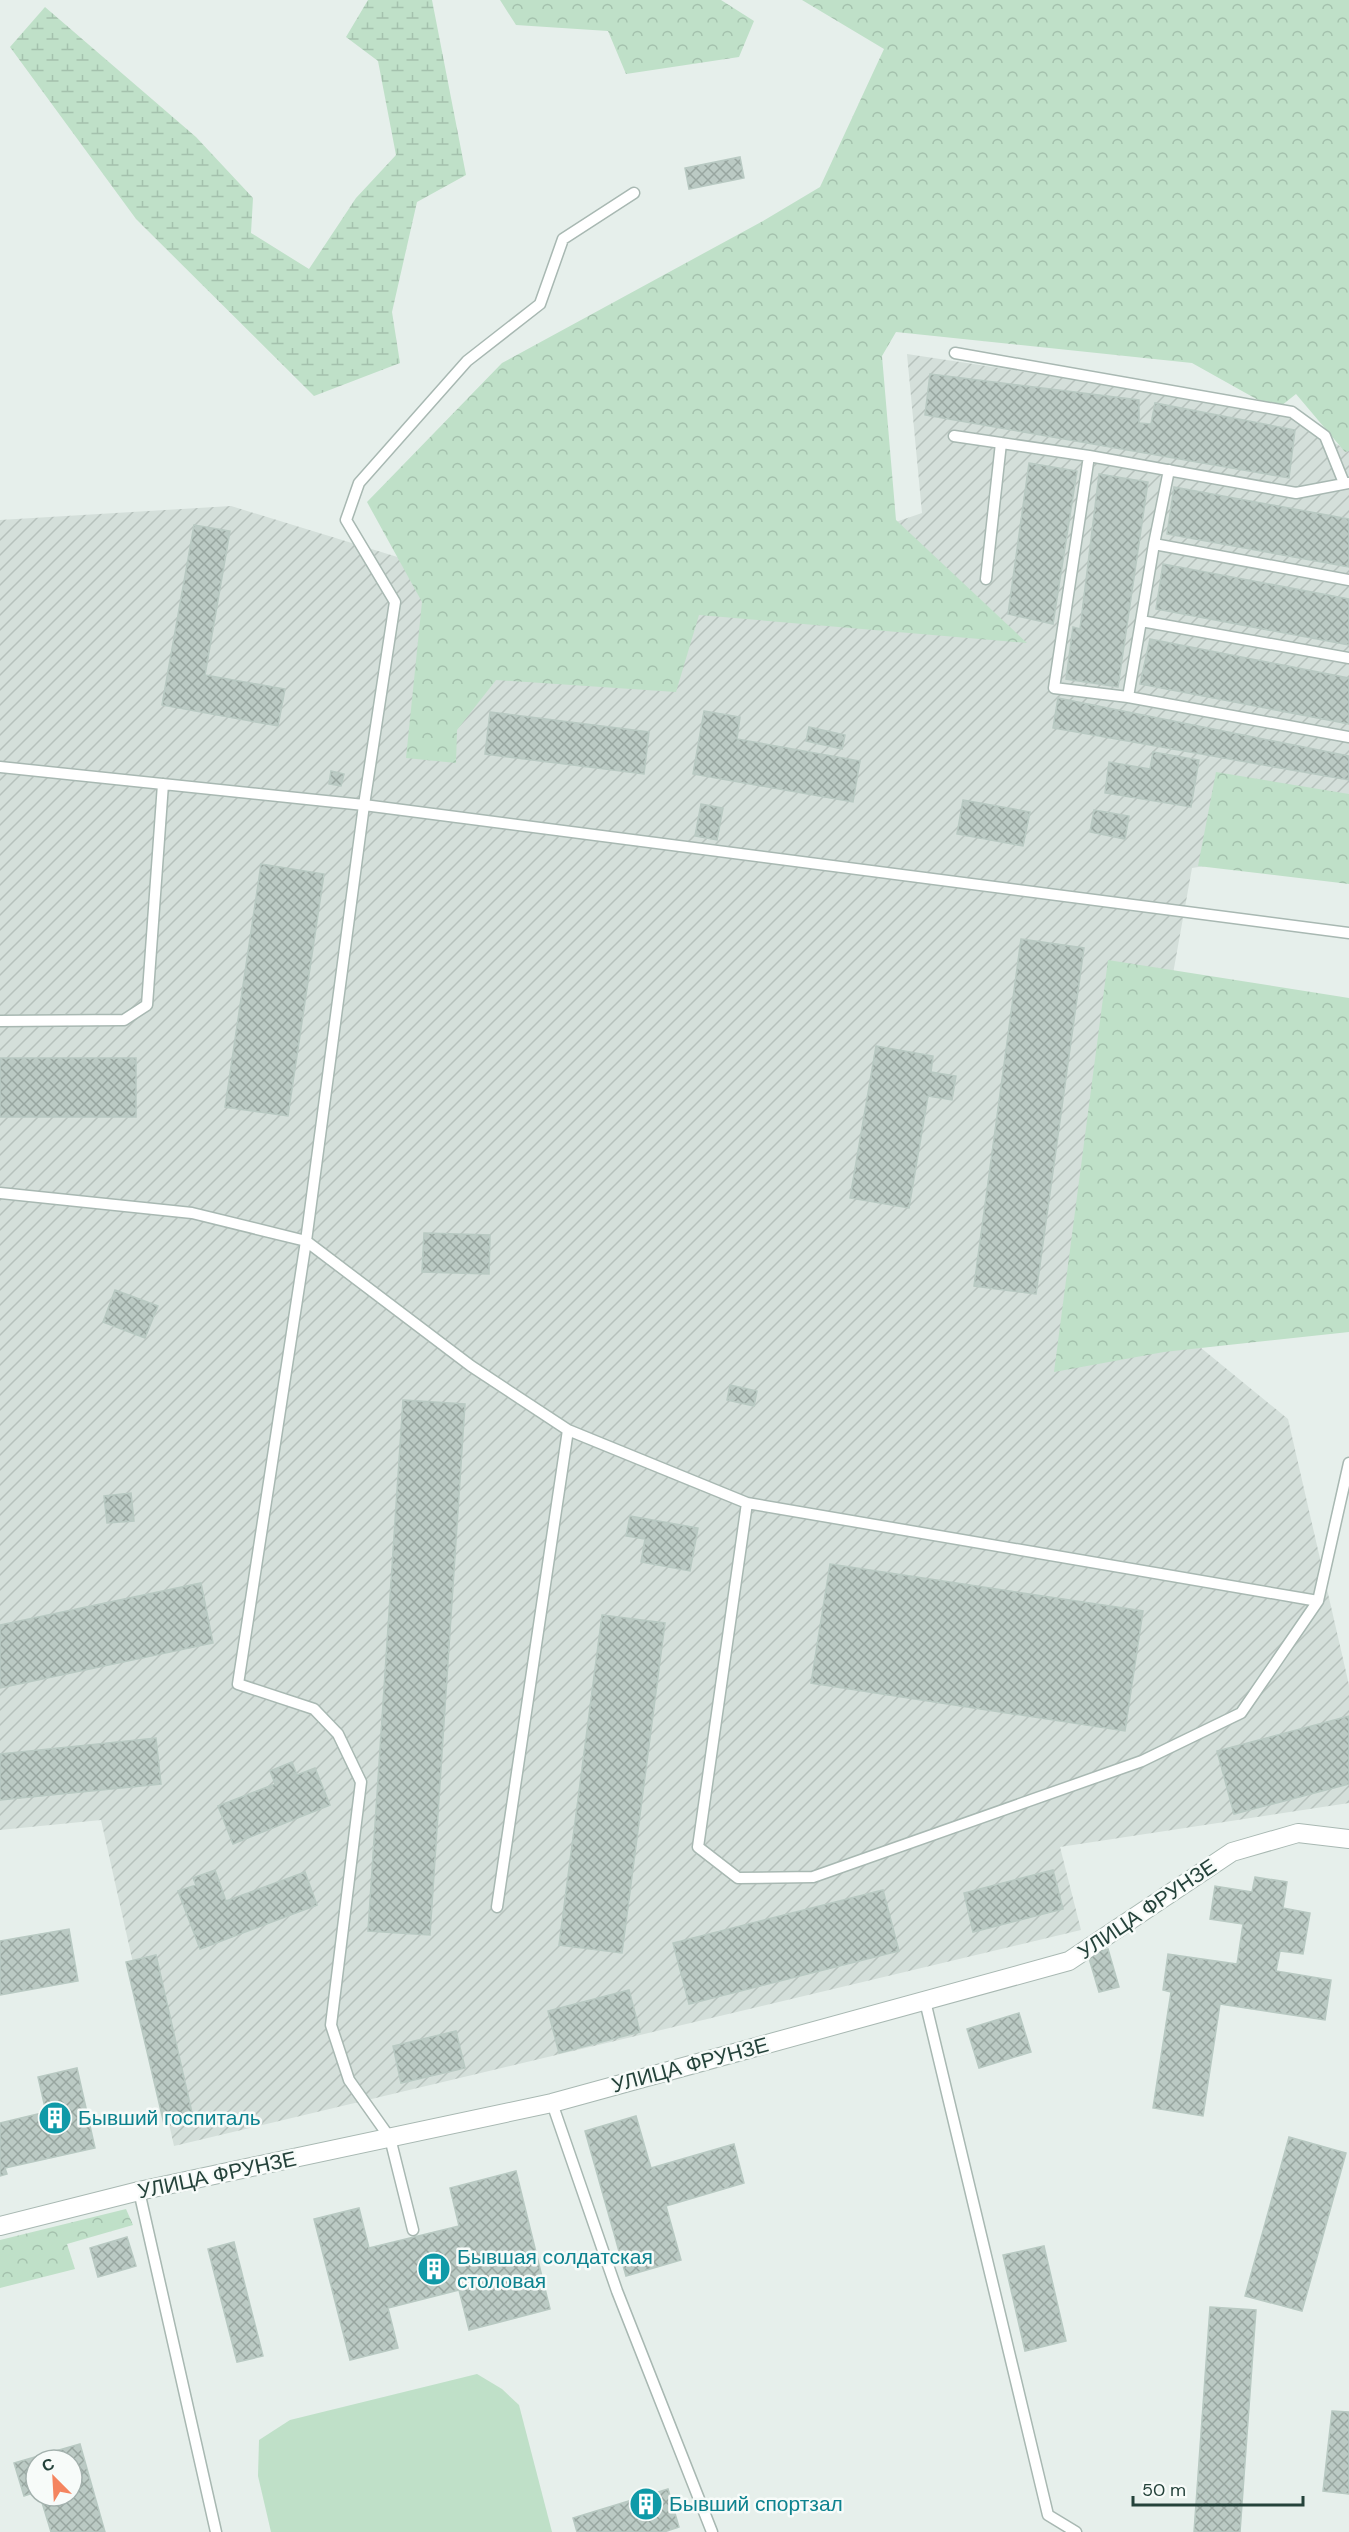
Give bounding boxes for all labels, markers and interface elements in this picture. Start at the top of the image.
street label: УЛИЦА ФРУНЗЕ [1072,1852,1222,1966]
street label: УЛИЦА ФРУНЗЕ [608,2031,772,2099]
building icon: Бывший госпиталь [37,2100,73,2136]
place label: Бывший госпиталь [78,2104,261,2132]
street label: УЛИЦА ФРУНЗЕ [135,2145,299,2205]
place label: Бывшая солдатская столовая [457,2243,653,2295]
building icon: Бывшая солдатская столовая [416,2251,452,2287]
north arrow [24,2448,84,2508]
text: С [39,2453,58,2477]
scale bar [1133,2469,1302,2507]
text: 50 m [1142,2478,1186,2502]
building icon: Бывший спортзал [628,2486,664,2522]
place label: Бывший спортзал [669,2490,843,2518]

